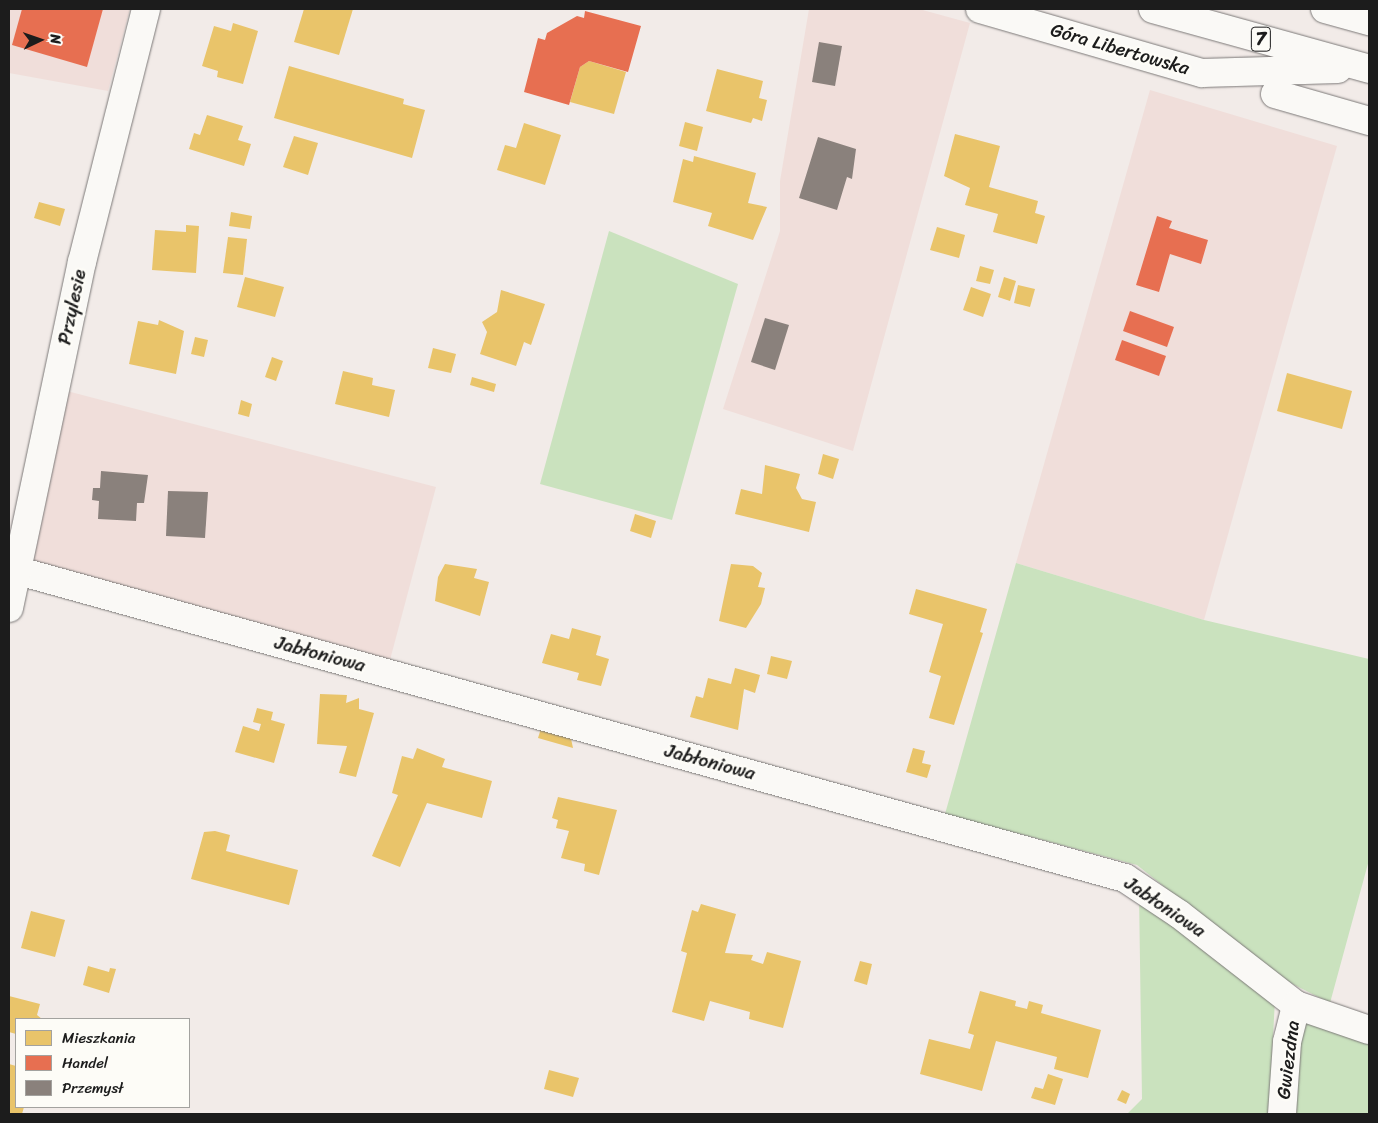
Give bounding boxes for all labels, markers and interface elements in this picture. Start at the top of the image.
north arrow [15,15,65,65]
street label: Góra Libertowska [1047,18,1193,80]
road number: 7 [1250,23,1272,54]
text: N [43,34,68,45]
street label: Przylesie [53,267,91,347]
street label: Jabłoniowa [272,631,368,677]
street label: Jabłoniowa [662,739,758,785]
street label: Jabłoniowa [1120,872,1210,942]
legend [15,1018,190,1108]
street label: Gwiezdna [1272,1020,1304,1100]
text: Mieszkania [62,1025,135,1051]
text: Handel [62,1050,108,1076]
text: Przemysł [62,1075,123,1101]

